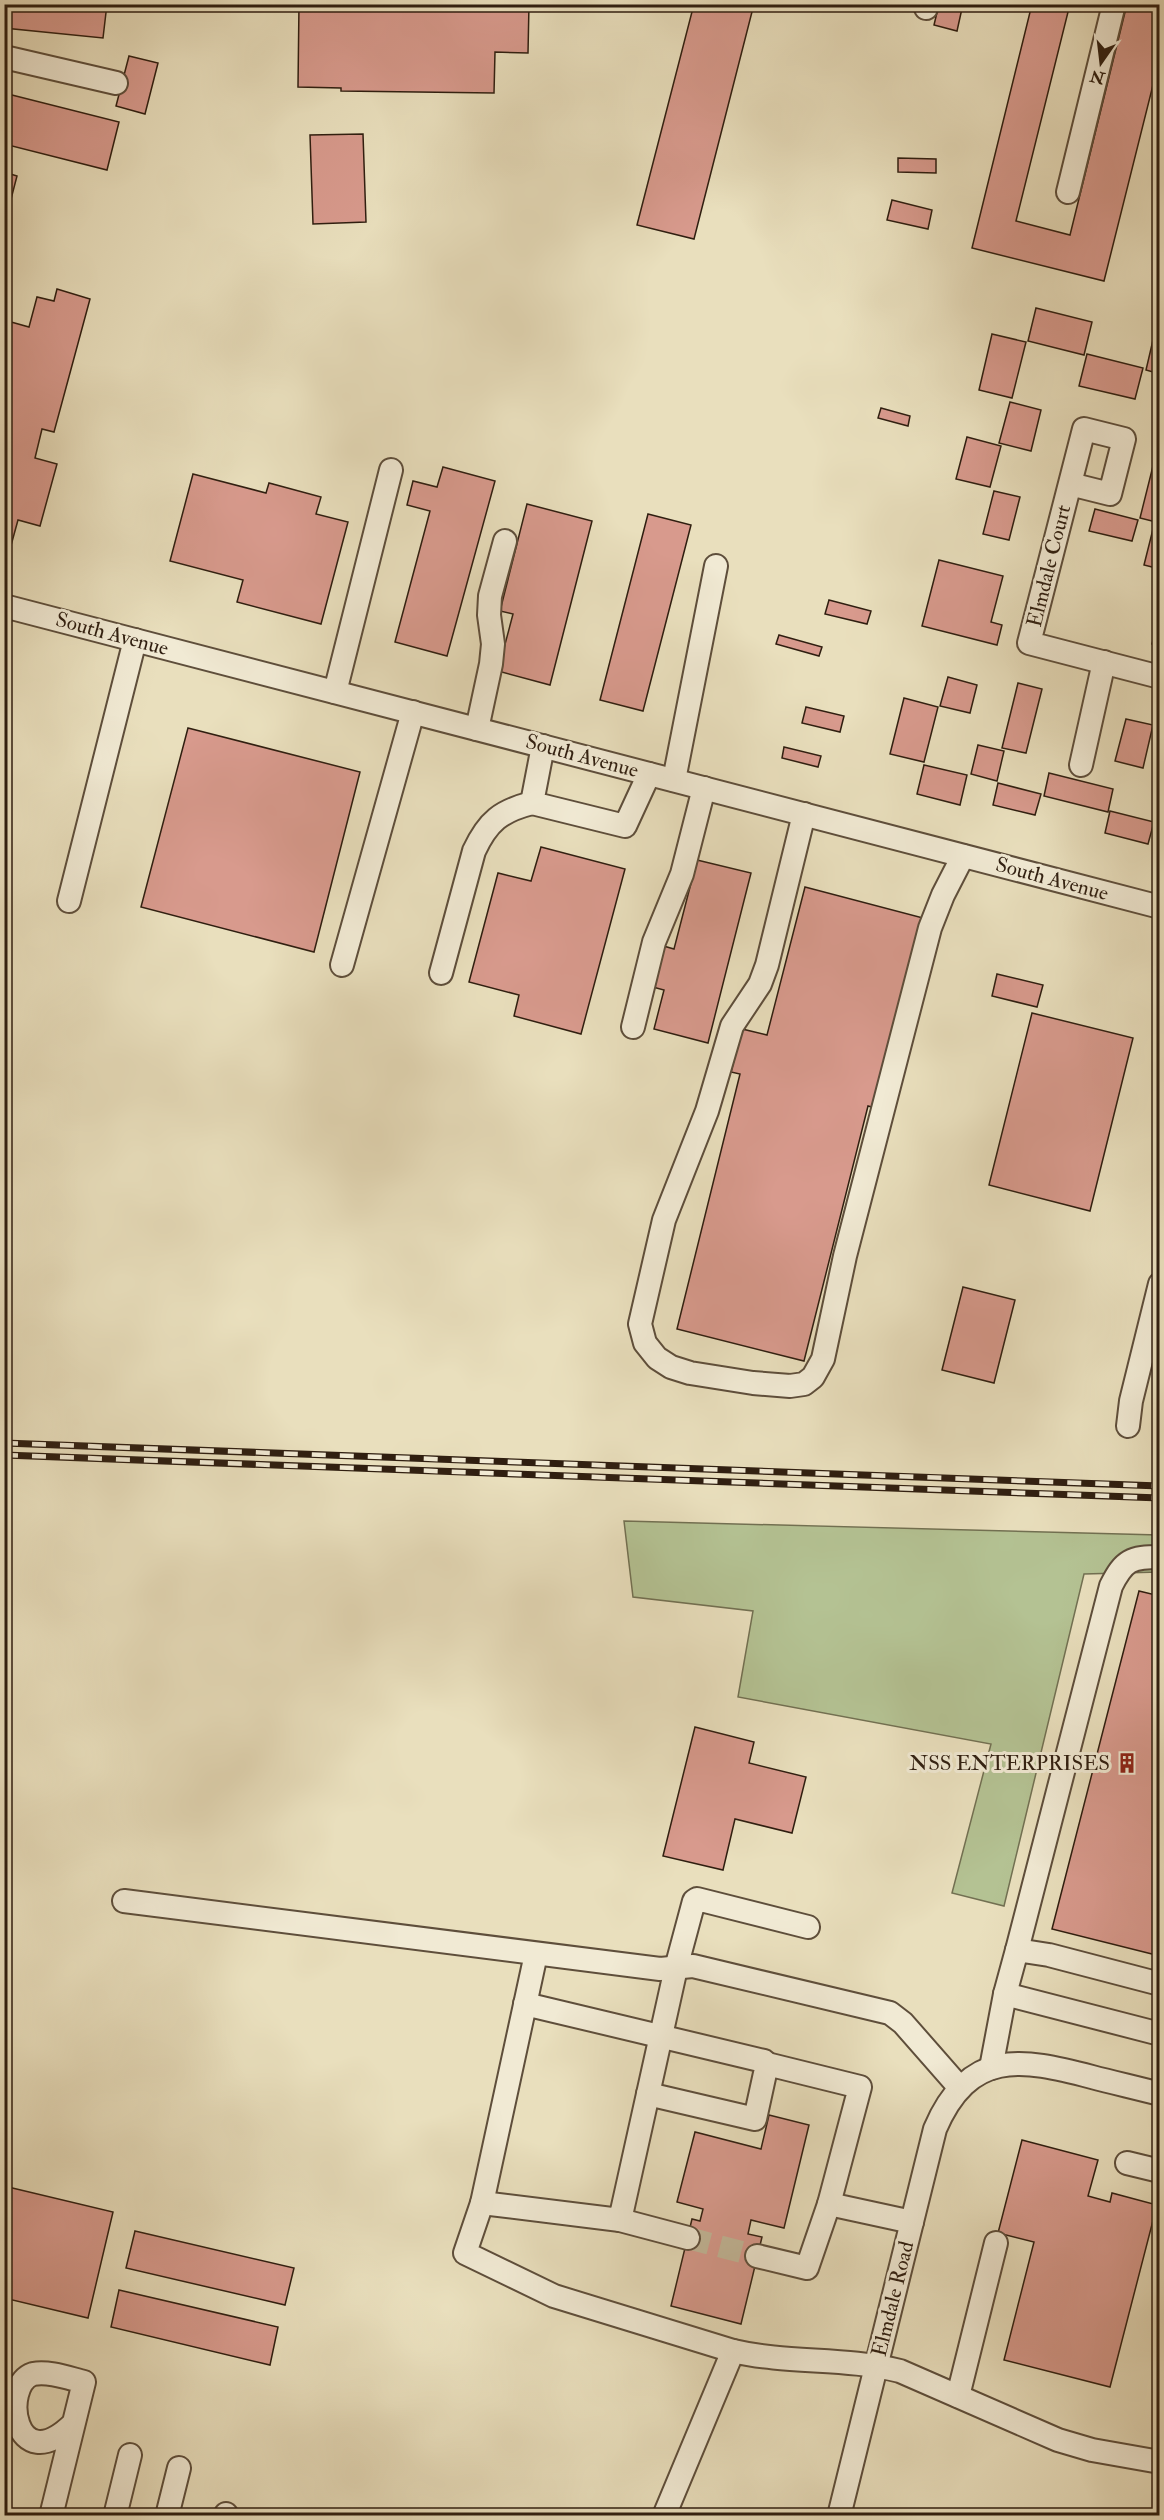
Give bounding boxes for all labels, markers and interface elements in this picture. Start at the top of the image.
north arrow [1071,33,1131,93]
text: N [1088,65,1108,88]
street label: Elmdale Court [1021,502,1077,630]
street label: South Avenue [53,606,172,662]
street label: South Avenue [523,728,642,784]
street label: South Avenue [993,851,1112,907]
place label: NSS ENTERPRISES [909,1750,1110,1777]
building icon: NSS ENTERPRISES [1115,1751,1139,1775]
street label: Elmdale Road [866,2238,921,2360]

